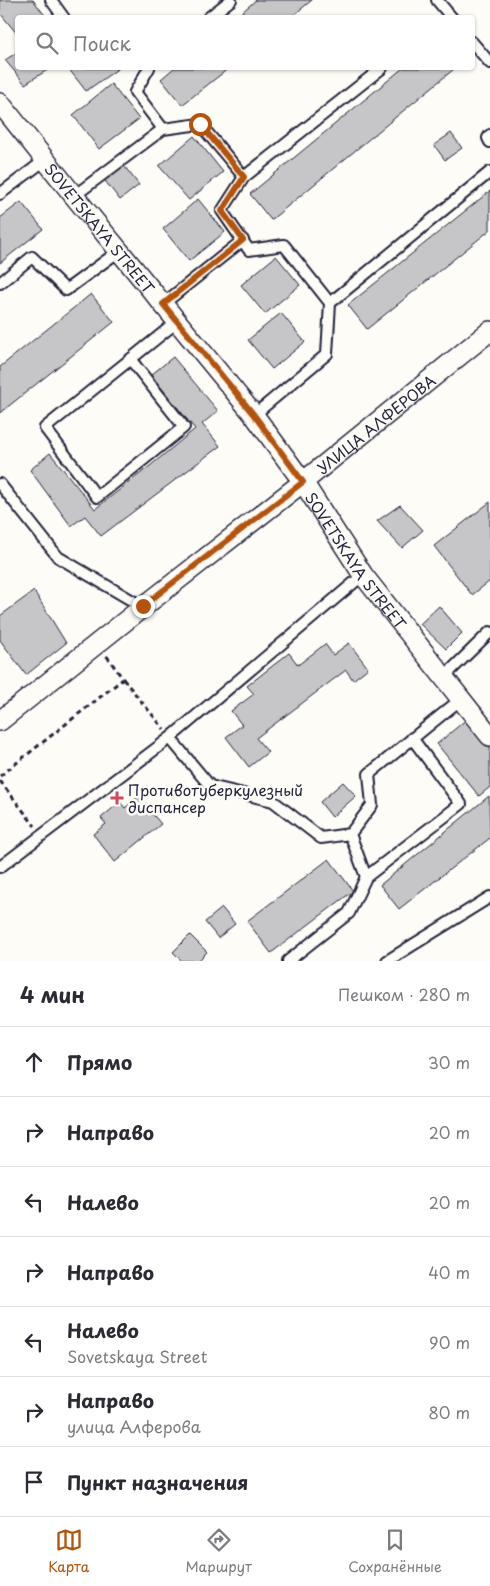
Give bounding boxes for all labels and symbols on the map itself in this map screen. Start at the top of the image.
route start [189,113,212,136]
street label: SOVETSKAYA STREET [40,157,161,299]
street label: УЛИЦА АЛФЕРОВА [311,368,440,479]
street label: SOVETSKAYA STREET [301,487,413,634]
route end [132,595,155,618]
place label: Противотуберкулезный диспансер [128,778,303,818]
marker: Противотуберкулезный диспансер [110,791,124,805]

